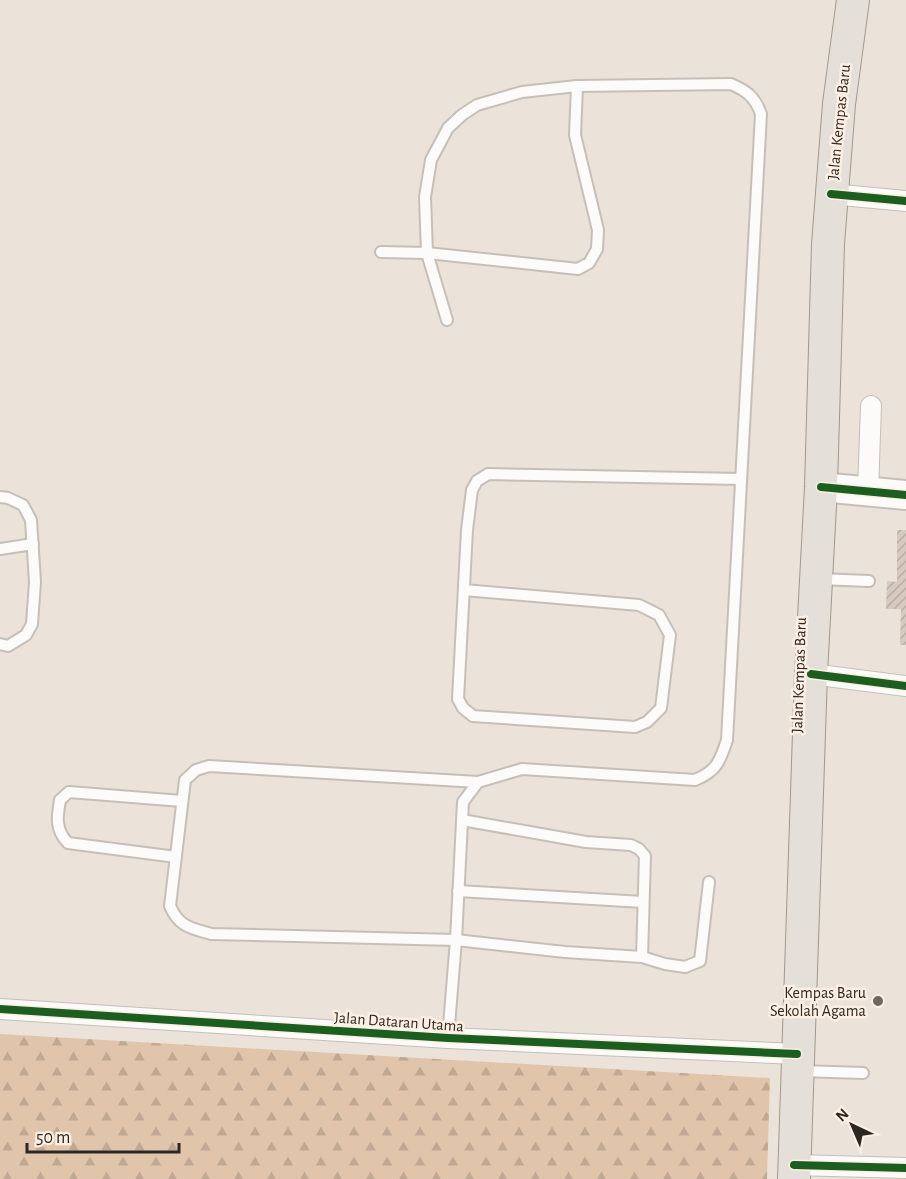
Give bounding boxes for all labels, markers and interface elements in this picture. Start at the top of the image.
street label: Jalan Kempas Baru [825,64,853,181]
street label: Jalan Kempas Baru [789,617,809,733]
place label: Kempas Baru Sekolah Agama [770,985,866,1019]
marker: Kempas Baru Sekolah Agama [871,994,885,1008]
street label: Jalan Dataran Utama [334,1009,464,1035]
north arrow [822,1095,882,1155]
text: N [833,1105,852,1125]
scale bar [27,1116,178,1154]
text: 50 m [36,1129,70,1147]

